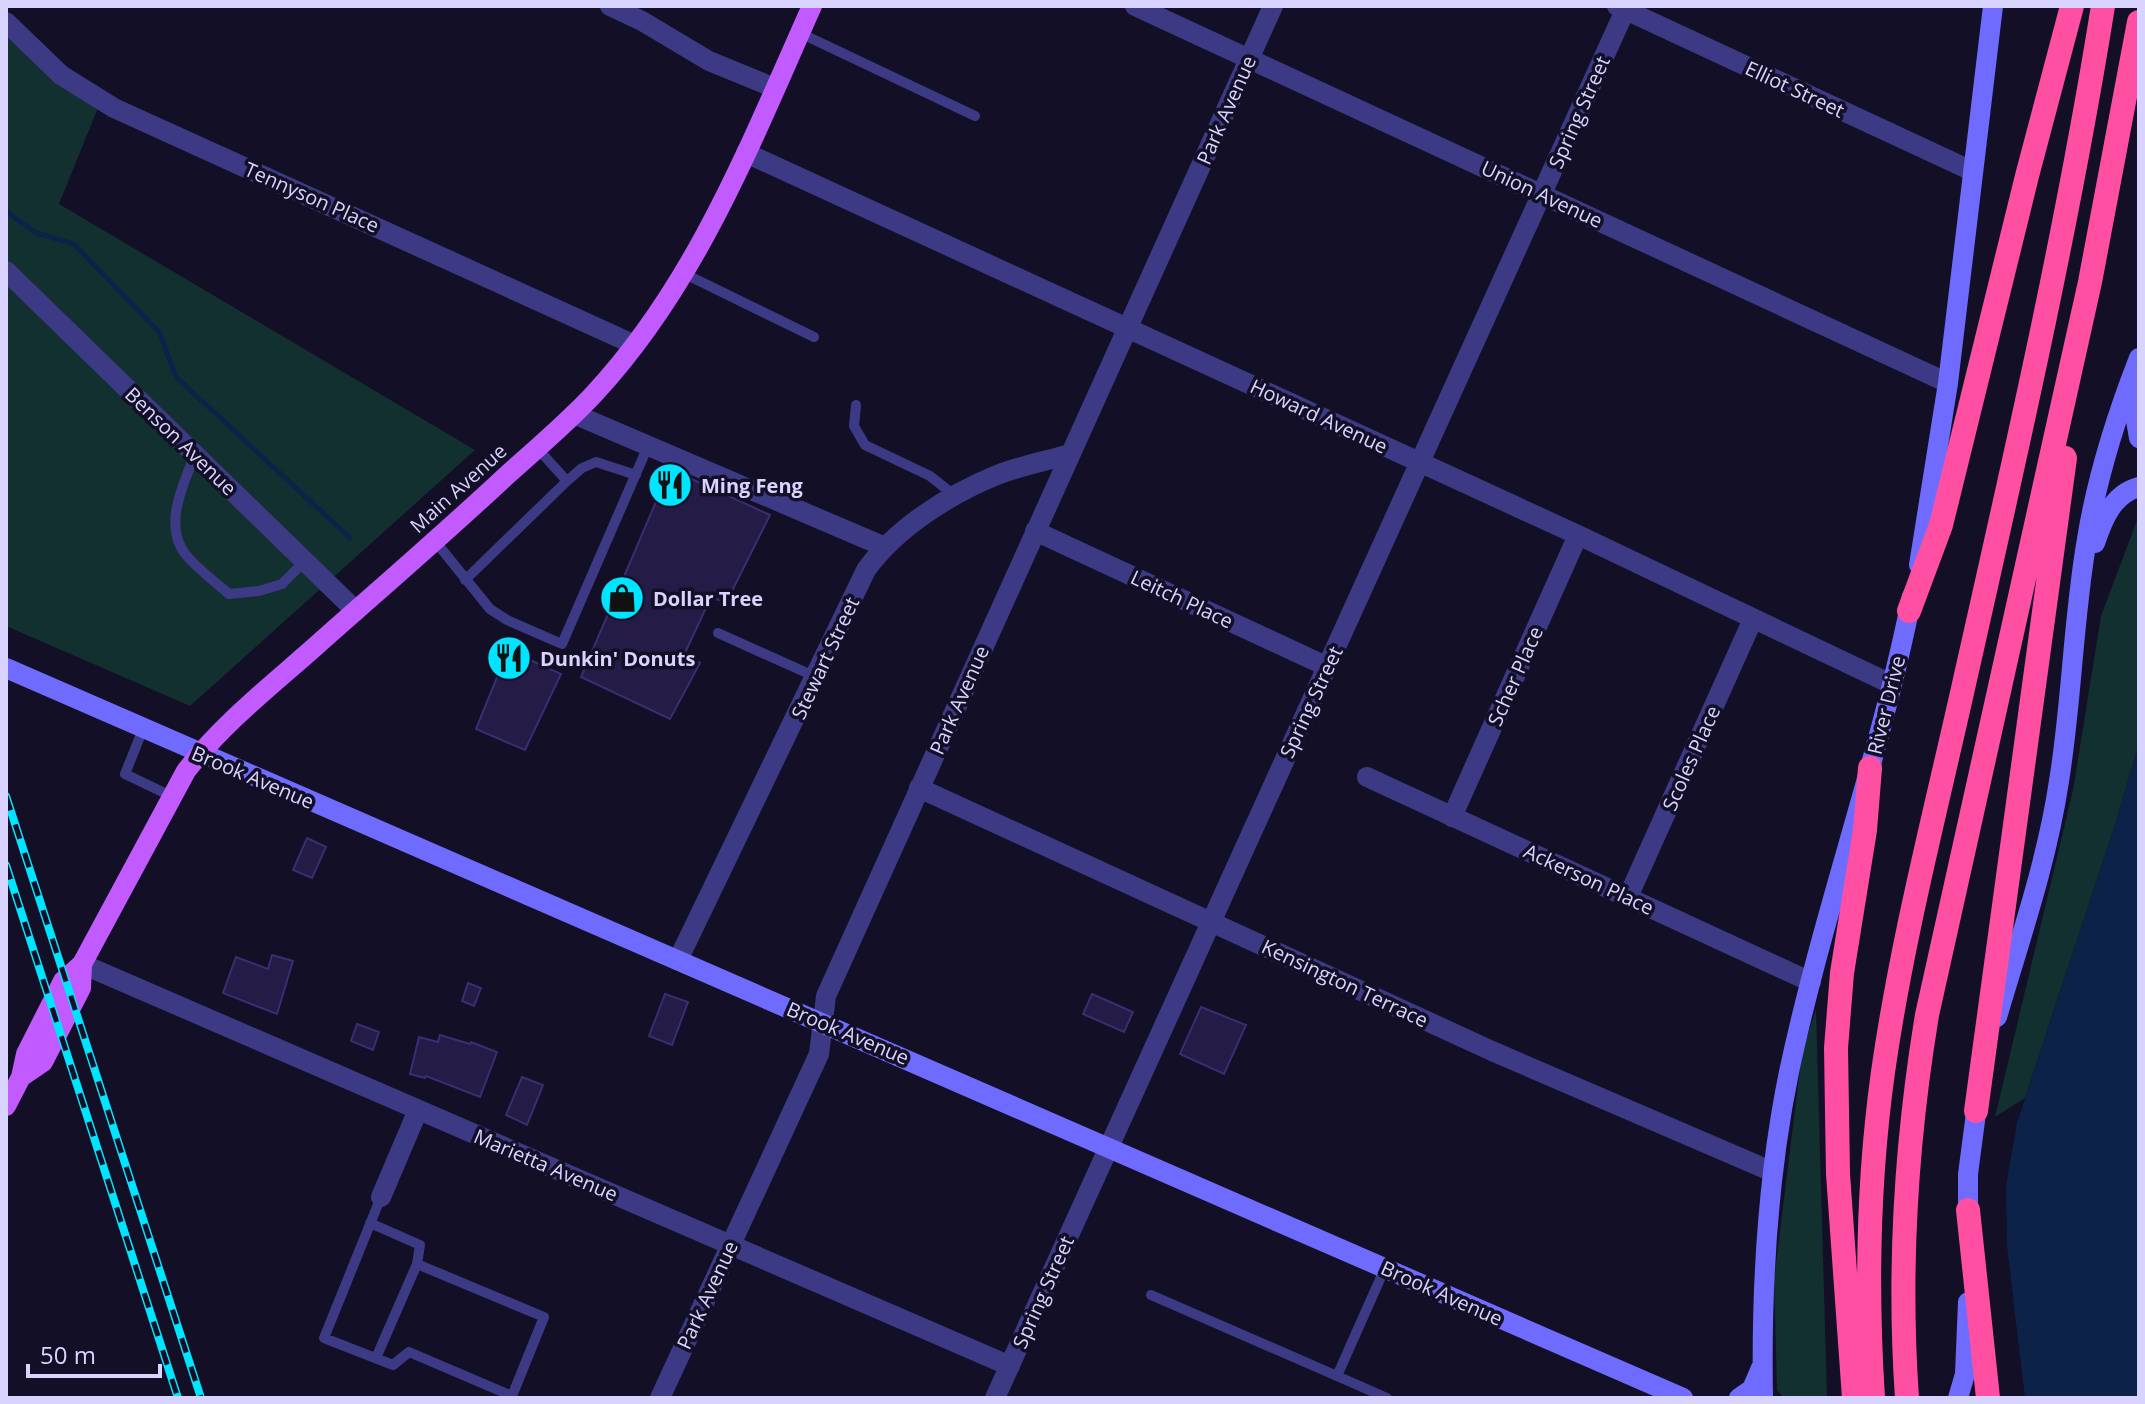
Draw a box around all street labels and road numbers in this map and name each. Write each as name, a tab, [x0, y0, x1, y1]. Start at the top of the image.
street label: Park Avenue	[1190, 51, 1262, 169]
street label: Spring Street	[1542, 51, 1616, 173]
street label: Elliot Street	[1741, 54, 1849, 124]
street label: Union Avenue	[1477, 154, 1607, 234]
street label: Tennyson Place	[240, 155, 384, 239]
street label: Howard Avenue	[1246, 372, 1392, 460]
street label: Benson Avenue	[119, 381, 243, 501]
street label: Main Avenue	[404, 437, 512, 539]
street label: Leitch Place	[1126, 564, 1238, 634]
street label: Stewart Street	[785, 592, 865, 724]
street label: Scher Place	[1481, 622, 1549, 730]
street label: Park Avenue	[923, 641, 995, 759]
street label: Spring Street	[1273, 642, 1349, 762]
street label: River Drive	[1861, 653, 1911, 757]
street label: Scoles Place	[1656, 701, 1726, 815]
street label: Brook Avenue	[188, 739, 318, 815]
street label: Ackerson Place	[1520, 837, 1658, 921]
street label: Kensington Terrace	[1257, 933, 1433, 1033]
street label: Brook Avenue	[783, 995, 913, 1071]
street label: Marietta Avenue	[470, 1123, 622, 1207]
street label: Spring Street	[1006, 1231, 1080, 1353]
street label: Park Avenue	[670, 1236, 744, 1354]
street label: Brook Avenue	[1377, 1254, 1507, 1332]

